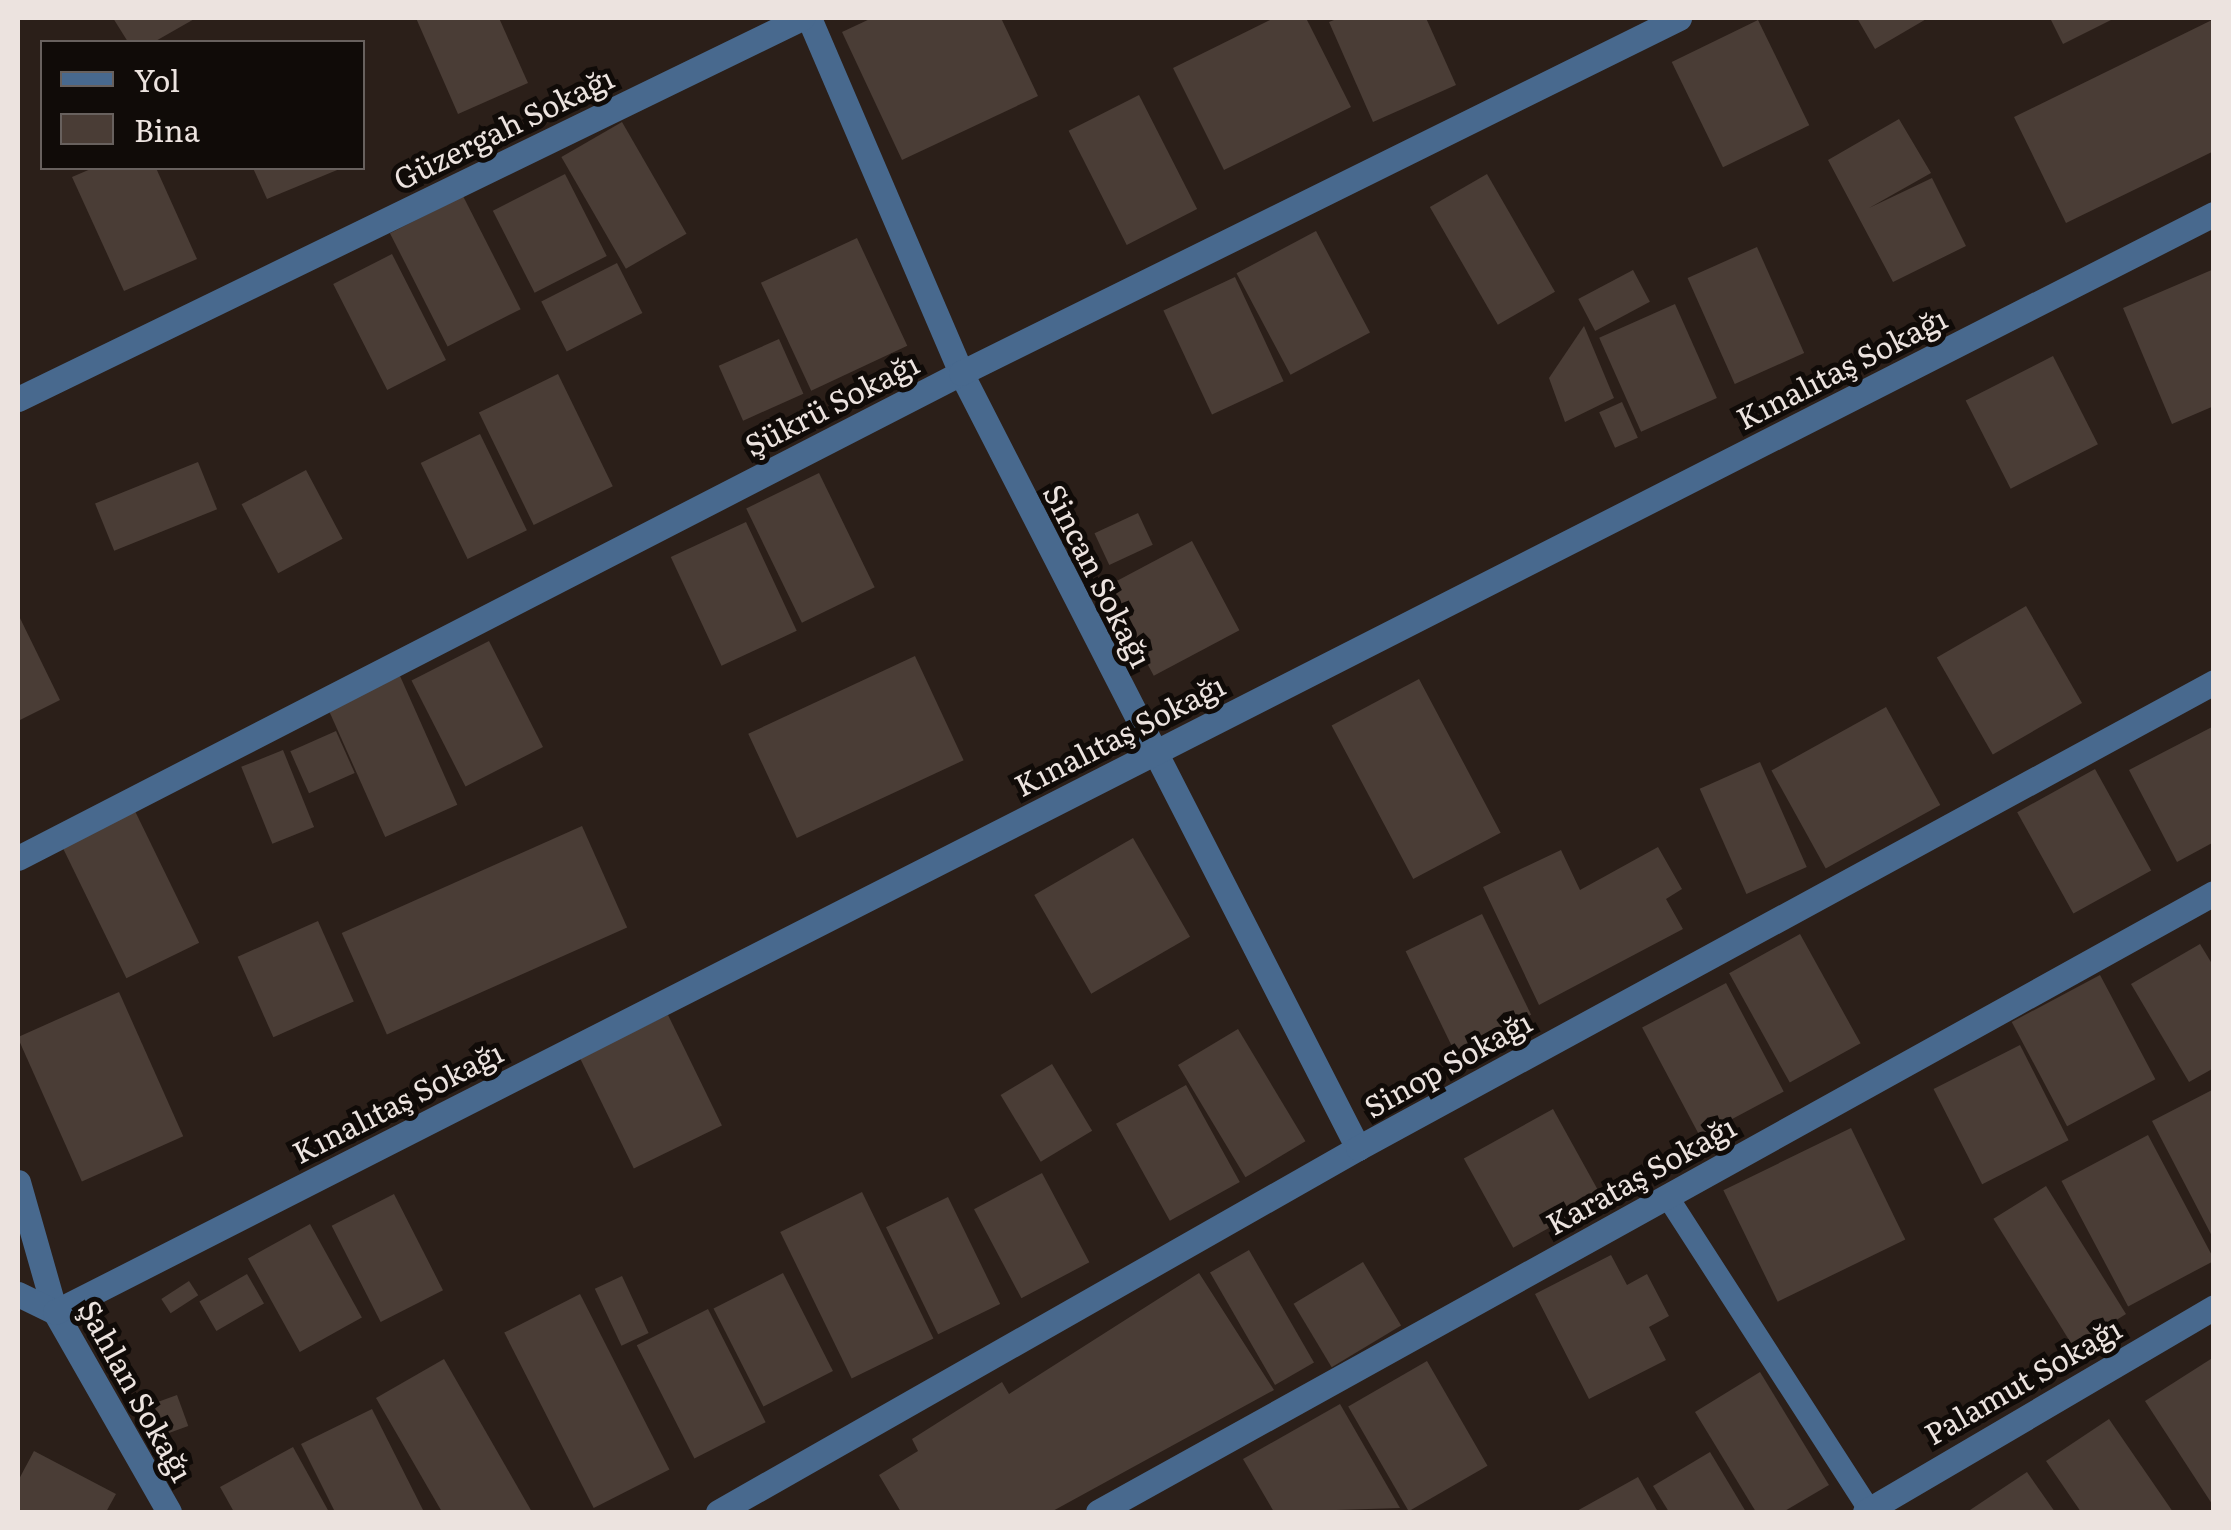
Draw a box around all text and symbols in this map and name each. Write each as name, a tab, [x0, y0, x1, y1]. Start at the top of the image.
legend	[40, 40, 365, 170]
text: Yol	[134, 57, 180, 101]
street label: Güzergah Sokağı	[387, 58, 619, 196]
text: Bina	[134, 107, 200, 151]
street label: Kınalıtaş Sokağı	[1730, 298, 1952, 436]
street label: Şükrü Sokağı	[738, 344, 924, 462]
street label: Sincan Sokağı	[1037, 477, 1161, 673]
street label: Kınalıtaş Sokağı	[1008, 665, 1230, 803]
street label: Sinop Sokağı	[1357, 1002, 1537, 1124]
street label: Kınalıtaş Sokağı	[286, 1032, 508, 1170]
street label: Karataş Sokağı	[1539, 1107, 1741, 1241]
street label: Şahlan Sokağı	[72, 1293, 202, 1487]
street label: Palamut Sokağı	[1917, 1309, 2127, 1451]

